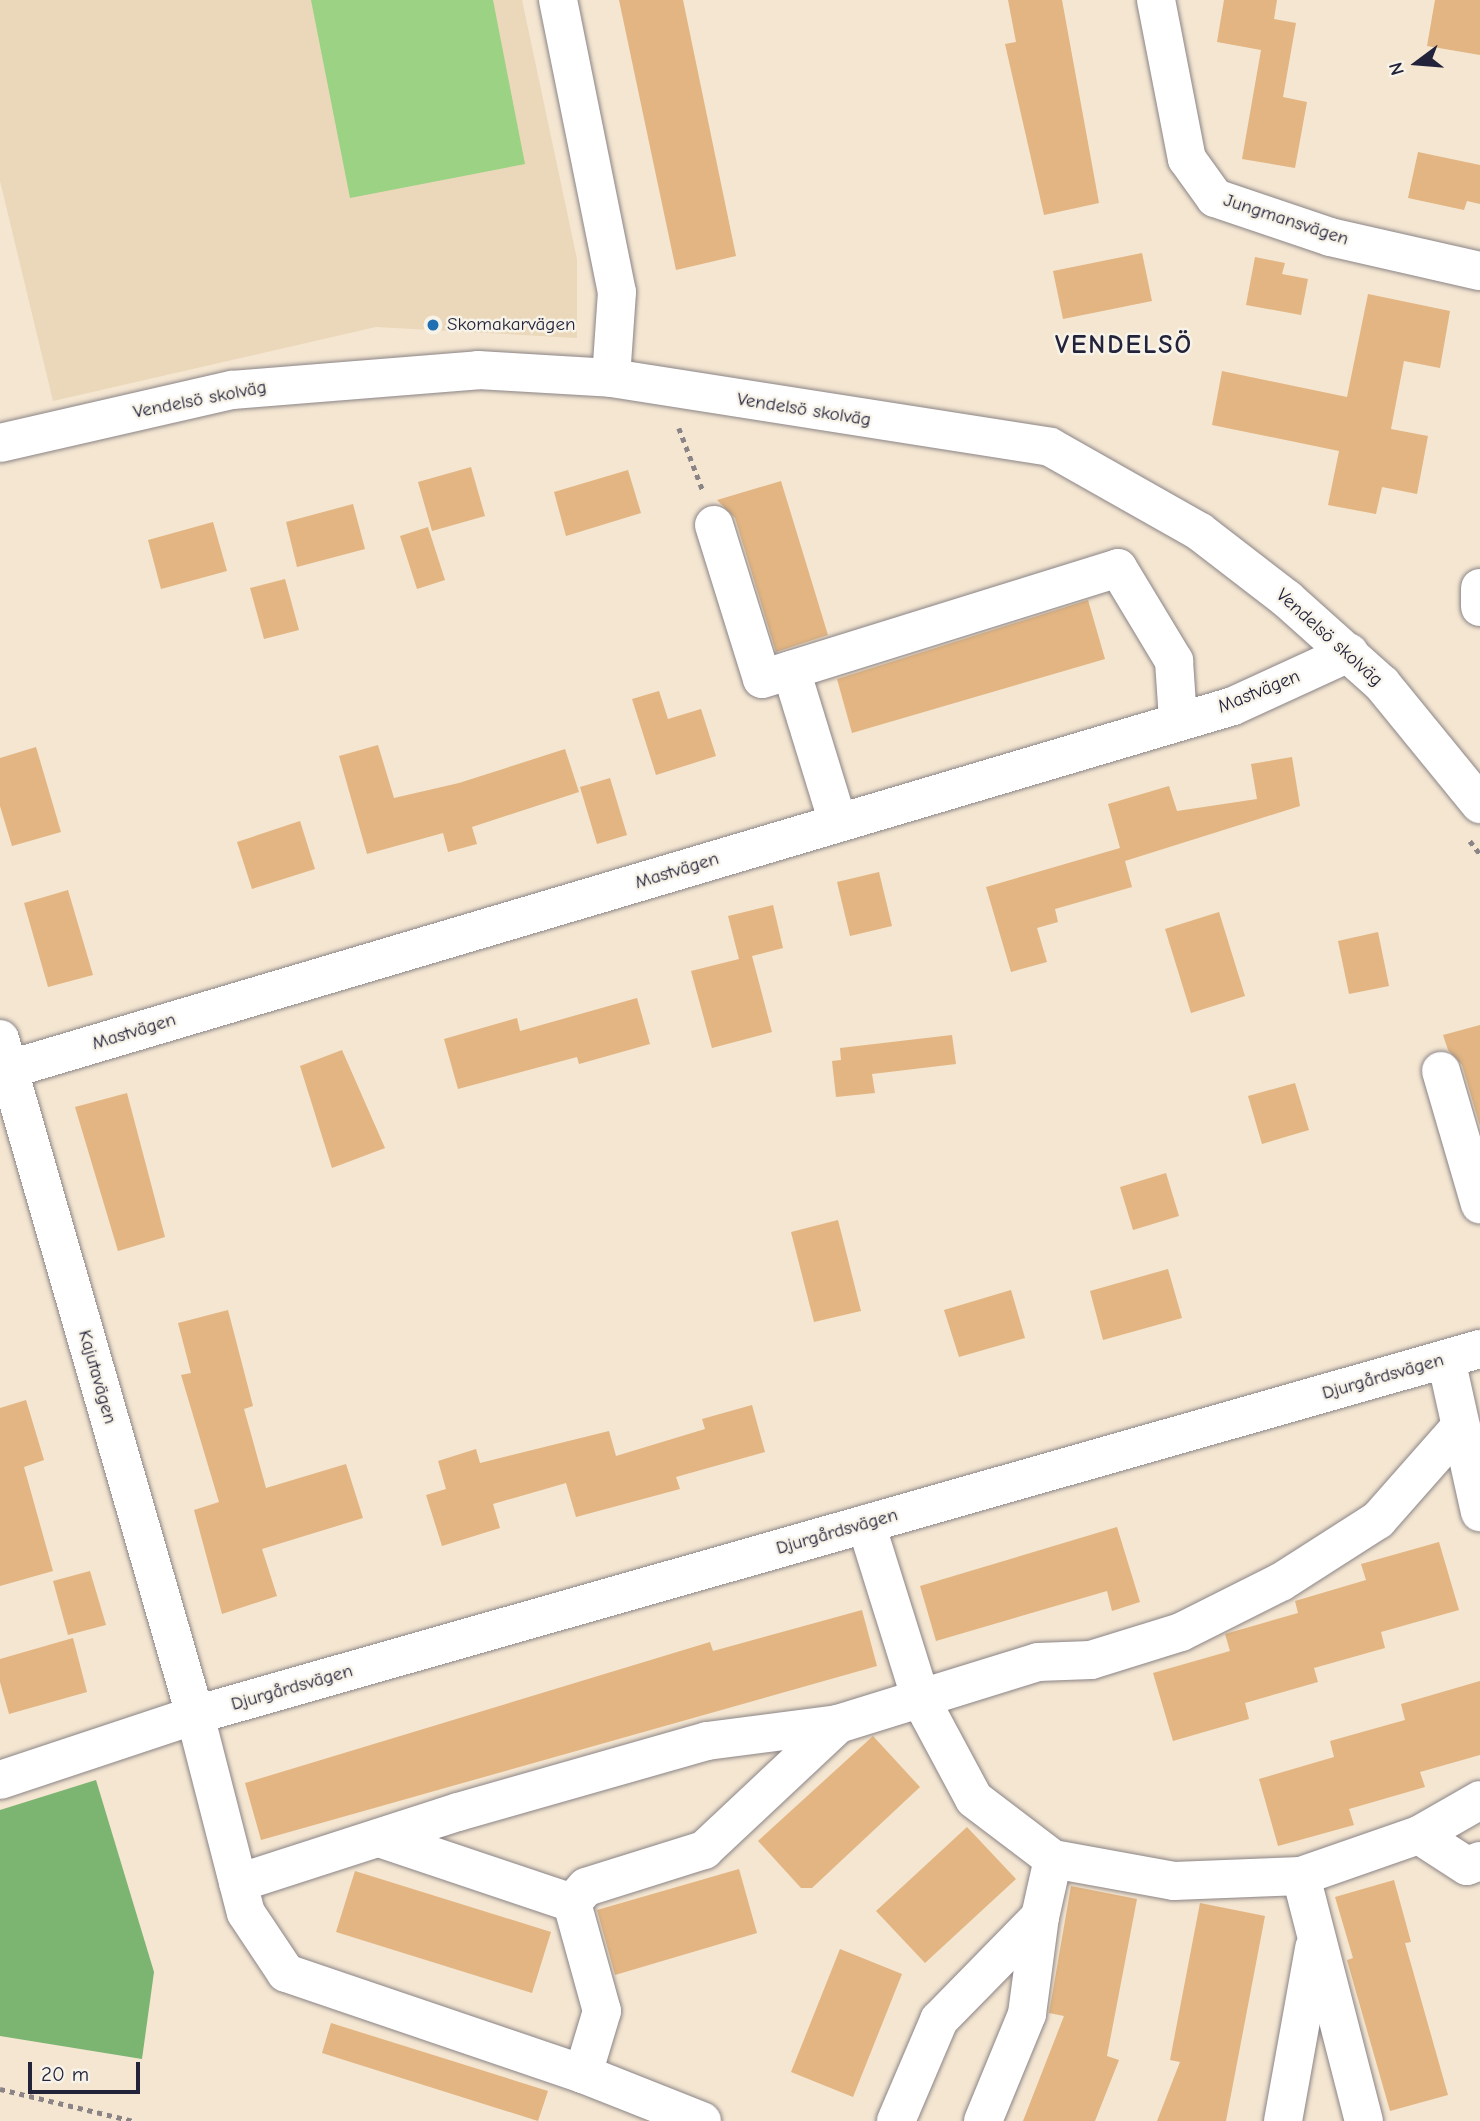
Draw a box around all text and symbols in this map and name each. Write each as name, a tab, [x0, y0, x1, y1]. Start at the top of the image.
north arrow	[1382, 28, 1452, 98]
text: N	[1385, 60, 1409, 78]
street label: Jungmansvägen	[1220, 189, 1352, 251]
place label: Skomakarvägen	[447, 314, 575, 336]
marker: Skomakarvägen	[425, 317, 441, 333]
district label: VENDELSÖ	[1056, 330, 1192, 362]
street label: Vendelsö skolväg	[131, 376, 269, 424]
street label: Vendelsö skolväg	[735, 388, 873, 432]
street label: Vendelsö skolväg	[1271, 584, 1387, 692]
street label: Mastvägen	[1215, 665, 1303, 719]
street label: Mastvägen	[632, 847, 722, 895]
street label: Mastvägen	[89, 1008, 179, 1056]
street label: Kajutavägen	[73, 1327, 121, 1427]
street label: Djurgårdsvägen	[1320, 1349, 1446, 1405]
street label: Djurgårdsvägen	[774, 1504, 900, 1560]
street label: Djurgårdsvägen	[229, 1660, 355, 1716]
scale bar	[32, 2048, 144, 2092]
text: 20 m	[41, 2062, 89, 2086]

